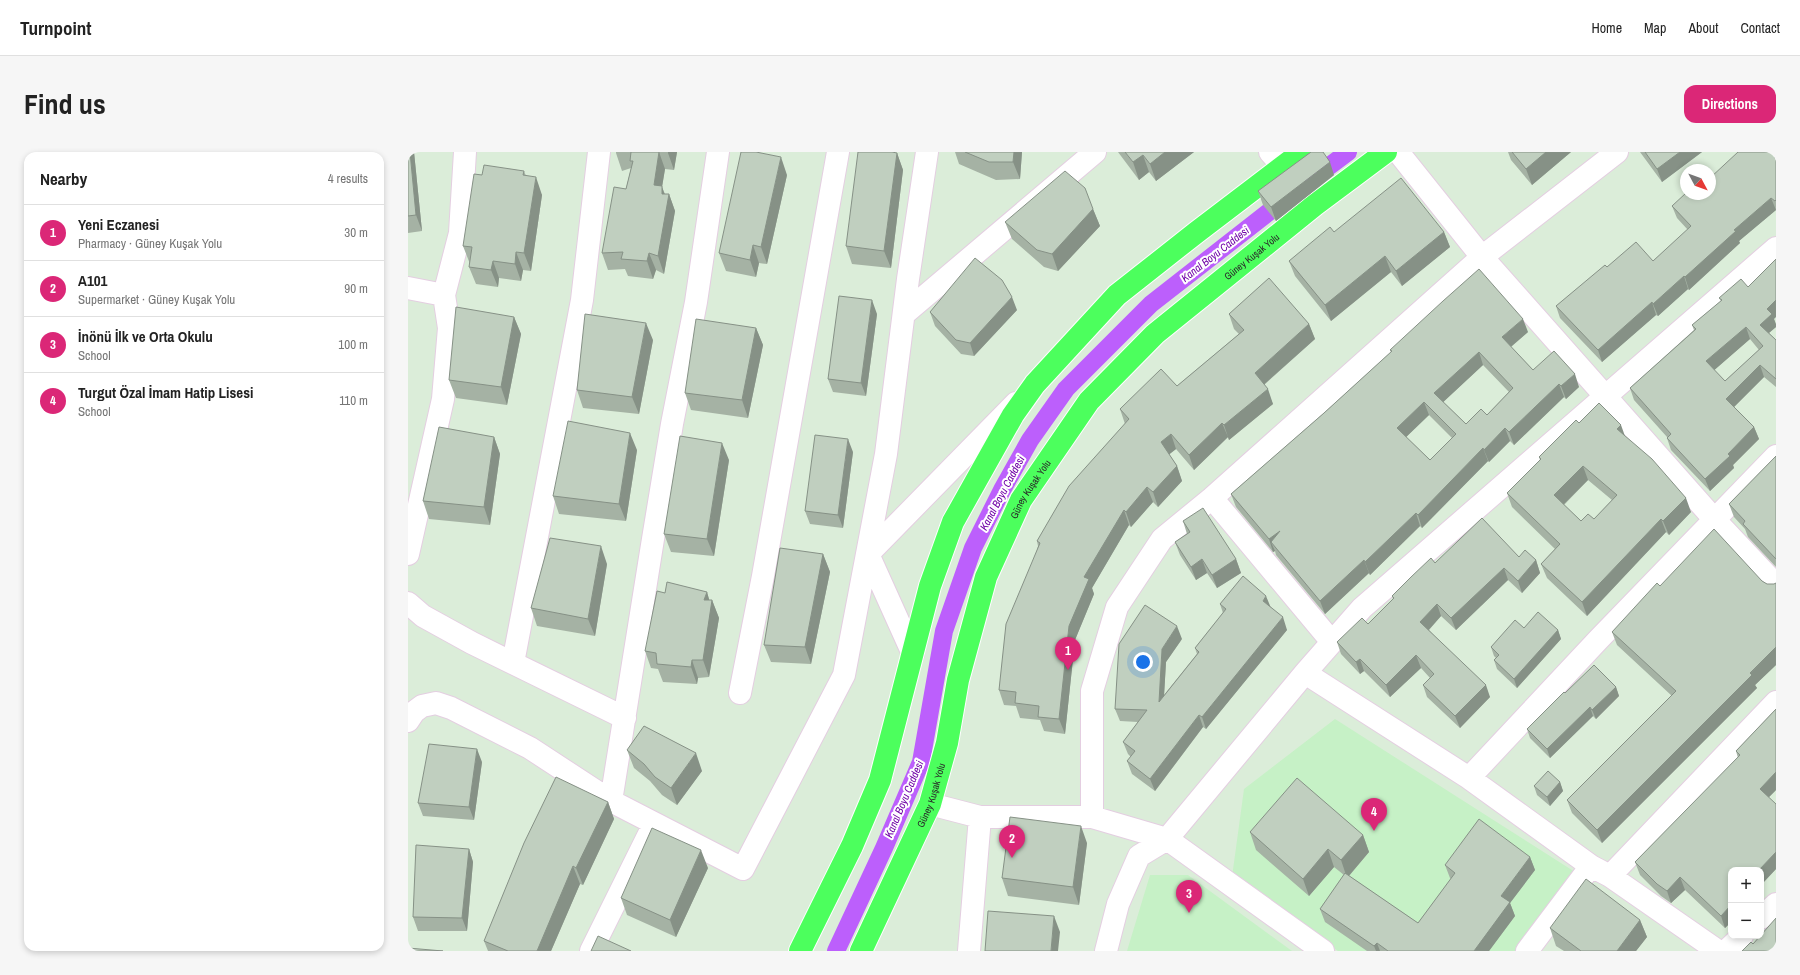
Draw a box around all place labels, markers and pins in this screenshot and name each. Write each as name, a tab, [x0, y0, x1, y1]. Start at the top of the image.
pin: 1	[1055, 637, 1081, 670]
pin: 4	[1361, 798, 1387, 831]
pin: 2	[999, 825, 1025, 858]
pin: 3	[1176, 880, 1202, 913]

